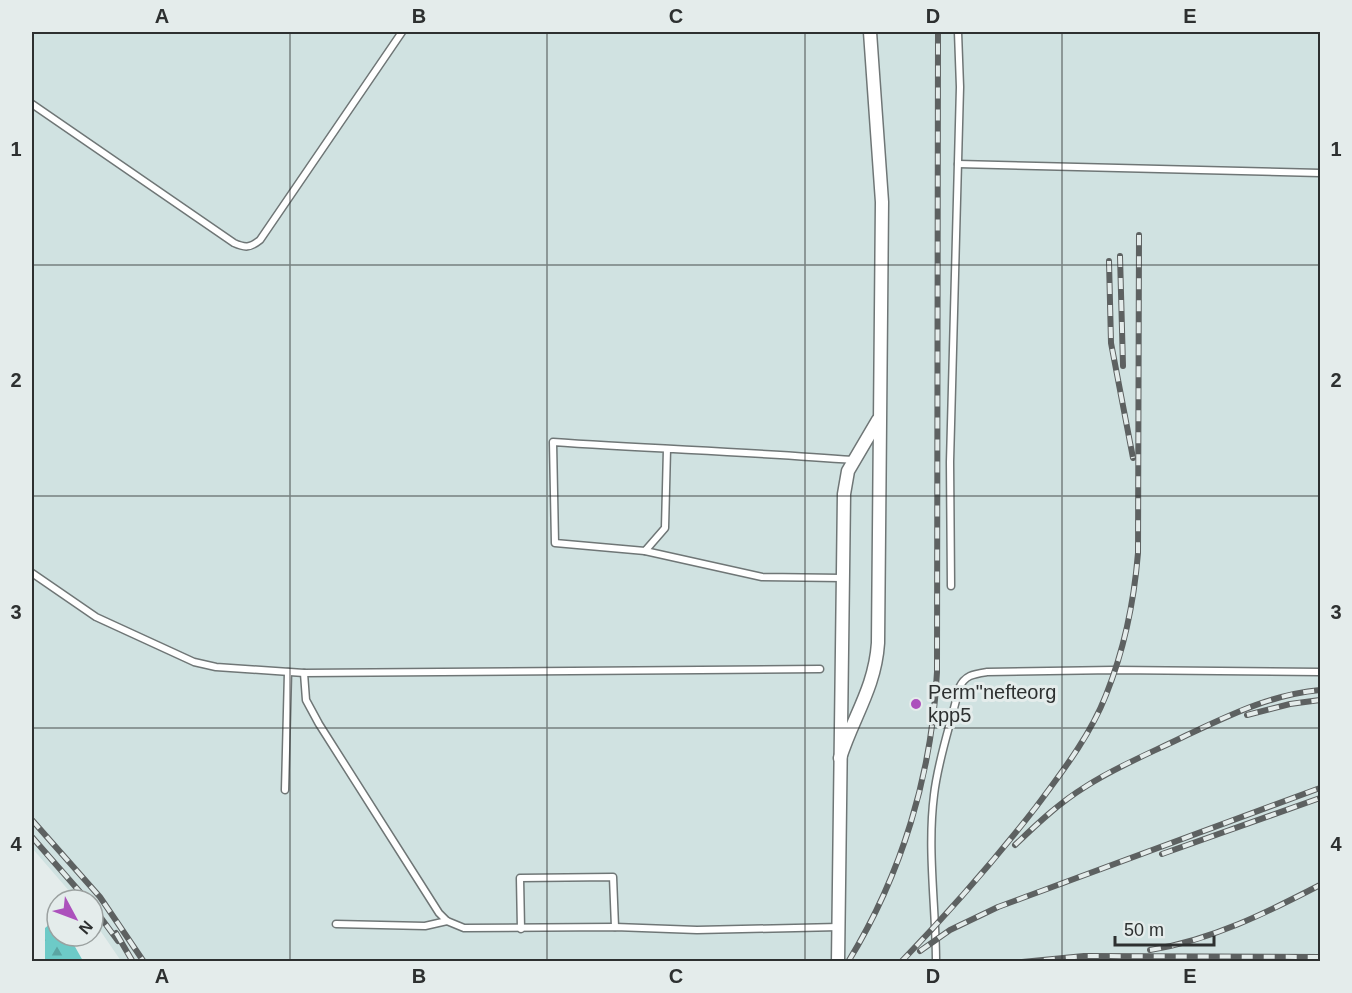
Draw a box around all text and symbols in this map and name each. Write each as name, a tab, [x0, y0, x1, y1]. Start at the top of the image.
text: A	[155, 5, 169, 27]
text: B	[412, 5, 426, 27]
text: C	[669, 5, 683, 27]
text: D	[926, 5, 940, 27]
text: E	[1183, 5, 1197, 27]
text: 1	[10, 138, 22, 160]
text: 1	[1330, 138, 1342, 160]
text: 2	[10, 369, 22, 391]
text: 2	[1330, 369, 1342, 391]
text: 3	[10, 601, 22, 623]
text: 3	[1330, 601, 1342, 623]
place label: Perm"nefteorg kpp5	[928, 681, 1056, 726]
marker: Perm"nefteorg kpp5	[909, 697, 923, 711]
text: 4	[10, 833, 22, 855]
text: 4	[1330, 833, 1342, 855]
north arrow	[45, 888, 105, 948]
scale bar	[1115, 909, 1214, 947]
text: N	[76, 918, 96, 937]
text: 50 m	[1124, 920, 1164, 940]
text: A	[155, 965, 169, 987]
text: B	[412, 965, 426, 987]
text: C	[669, 965, 683, 987]
text: D	[926, 965, 940, 987]
text: E	[1183, 965, 1197, 987]

